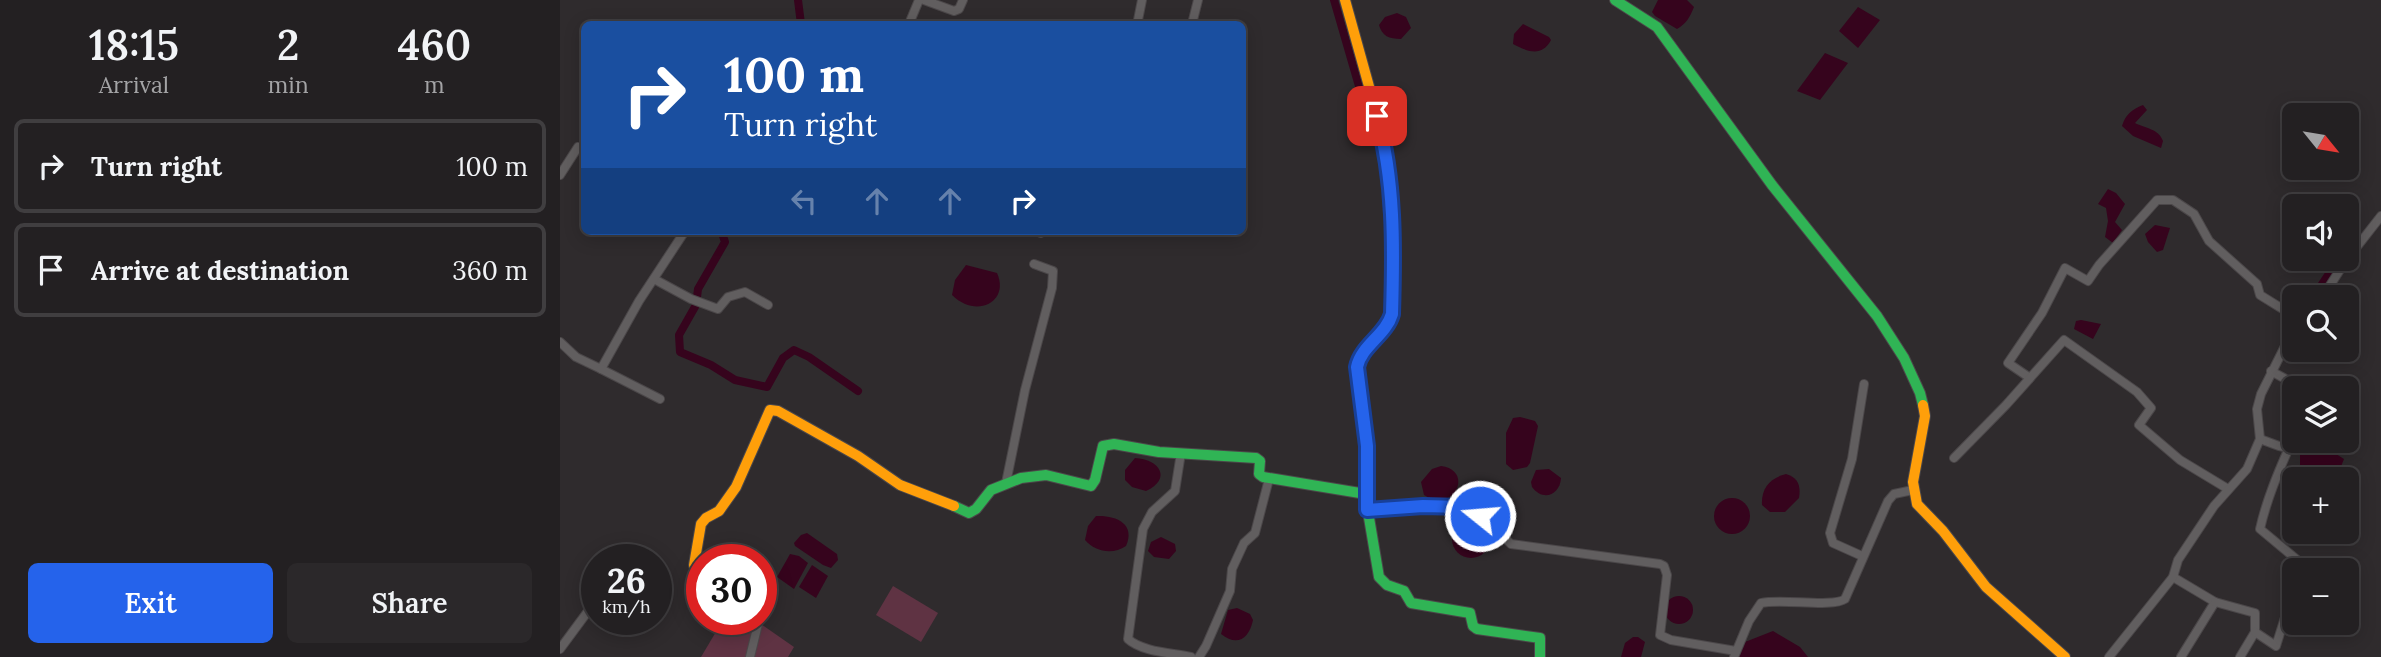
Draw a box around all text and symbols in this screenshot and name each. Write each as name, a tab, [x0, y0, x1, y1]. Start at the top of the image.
text: 18:15	[89, 18, 179, 72]
text: 2	[277, 18, 299, 72]
text: 460	[398, 18, 471, 72]
text: 100 m	[724, 43, 864, 105]
icon: right	[609, 49, 700, 140]
text: Arrival	[99, 70, 169, 99]
text: min	[268, 70, 309, 99]
text: m	[424, 70, 445, 99]
pin	[1347, 86, 1407, 146]
icon: arrive	[1358, 97, 1396, 135]
north arrow	[2282, 103, 2359, 180]
map controls	[2282, 103, 2359, 635]
text: Turn right	[724, 104, 877, 145]
icon: right	[32, 147, 70, 185]
text: Turn right	[91, 150, 222, 183]
text: 100 m	[456, 150, 528, 183]
icon: left	[785, 182, 823, 220]
icon: ahead	[858, 182, 896, 220]
icon: ahead	[931, 182, 969, 220]
icon: right	[1004, 182, 1042, 220]
button: sound	[2282, 194, 2359, 271]
icon: arrive	[32, 251, 70, 289]
text: Arrive at destination	[91, 254, 349, 287]
text: 360 m	[452, 254, 528, 287]
button: search	[2282, 285, 2359, 362]
button: layers	[2282, 376, 2359, 453]
button: +	[2282, 467, 2359, 544]
position arrow	[1443, 479, 1517, 553]
speed limit sign: 30	[686, 544, 777, 635]
text: 26	[607, 558, 646, 603]
button: −	[2282, 558, 2359, 635]
button: Exit	[28, 563, 273, 643]
button: Share	[287, 563, 532, 643]
text: km/h	[602, 595, 651, 618]

